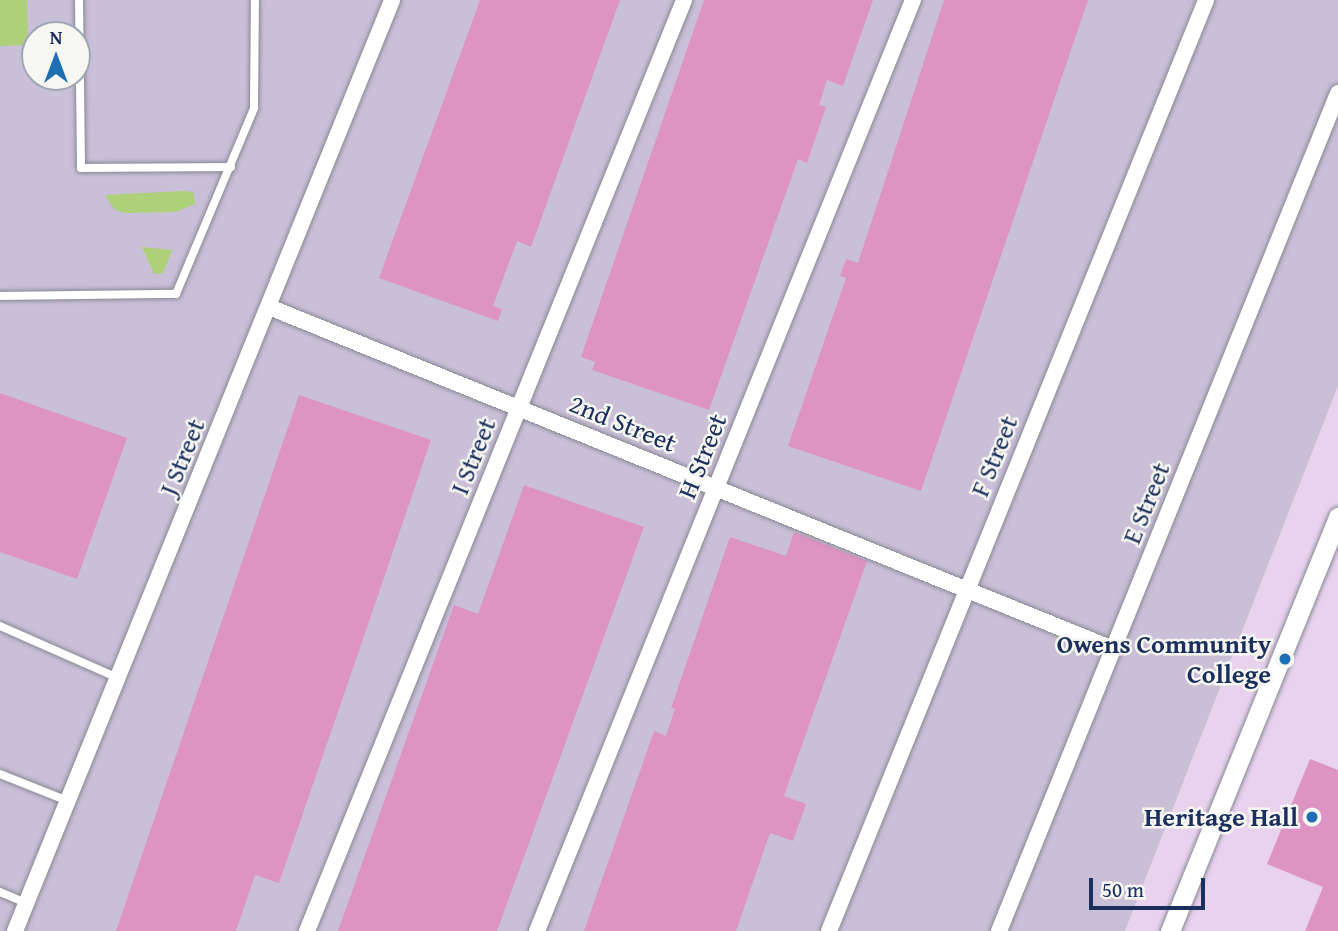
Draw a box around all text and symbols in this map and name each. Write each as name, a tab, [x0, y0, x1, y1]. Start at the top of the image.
north arrow	[21, 21, 91, 91]
text: N	[50, 23, 62, 51]
street label: 2nd Street	[565, 387, 681, 459]
street label: H Street	[671, 409, 733, 503]
street label: F Street	[964, 411, 1024, 501]
street label: I Street	[444, 413, 502, 499]
street label: J Street	[153, 414, 211, 500]
street label: E Street	[1116, 458, 1176, 548]
place label: Owens Community College	[1057, 628, 1271, 690]
marker: Owens Community College	[1277, 651, 1293, 667]
place label: Heritage Hall	[1144, 801, 1298, 833]
marker: Heritage Hall	[1304, 809, 1320, 825]
scale bar	[1093, 864, 1208, 908]
text: 50 m	[1102, 874, 1144, 905]

